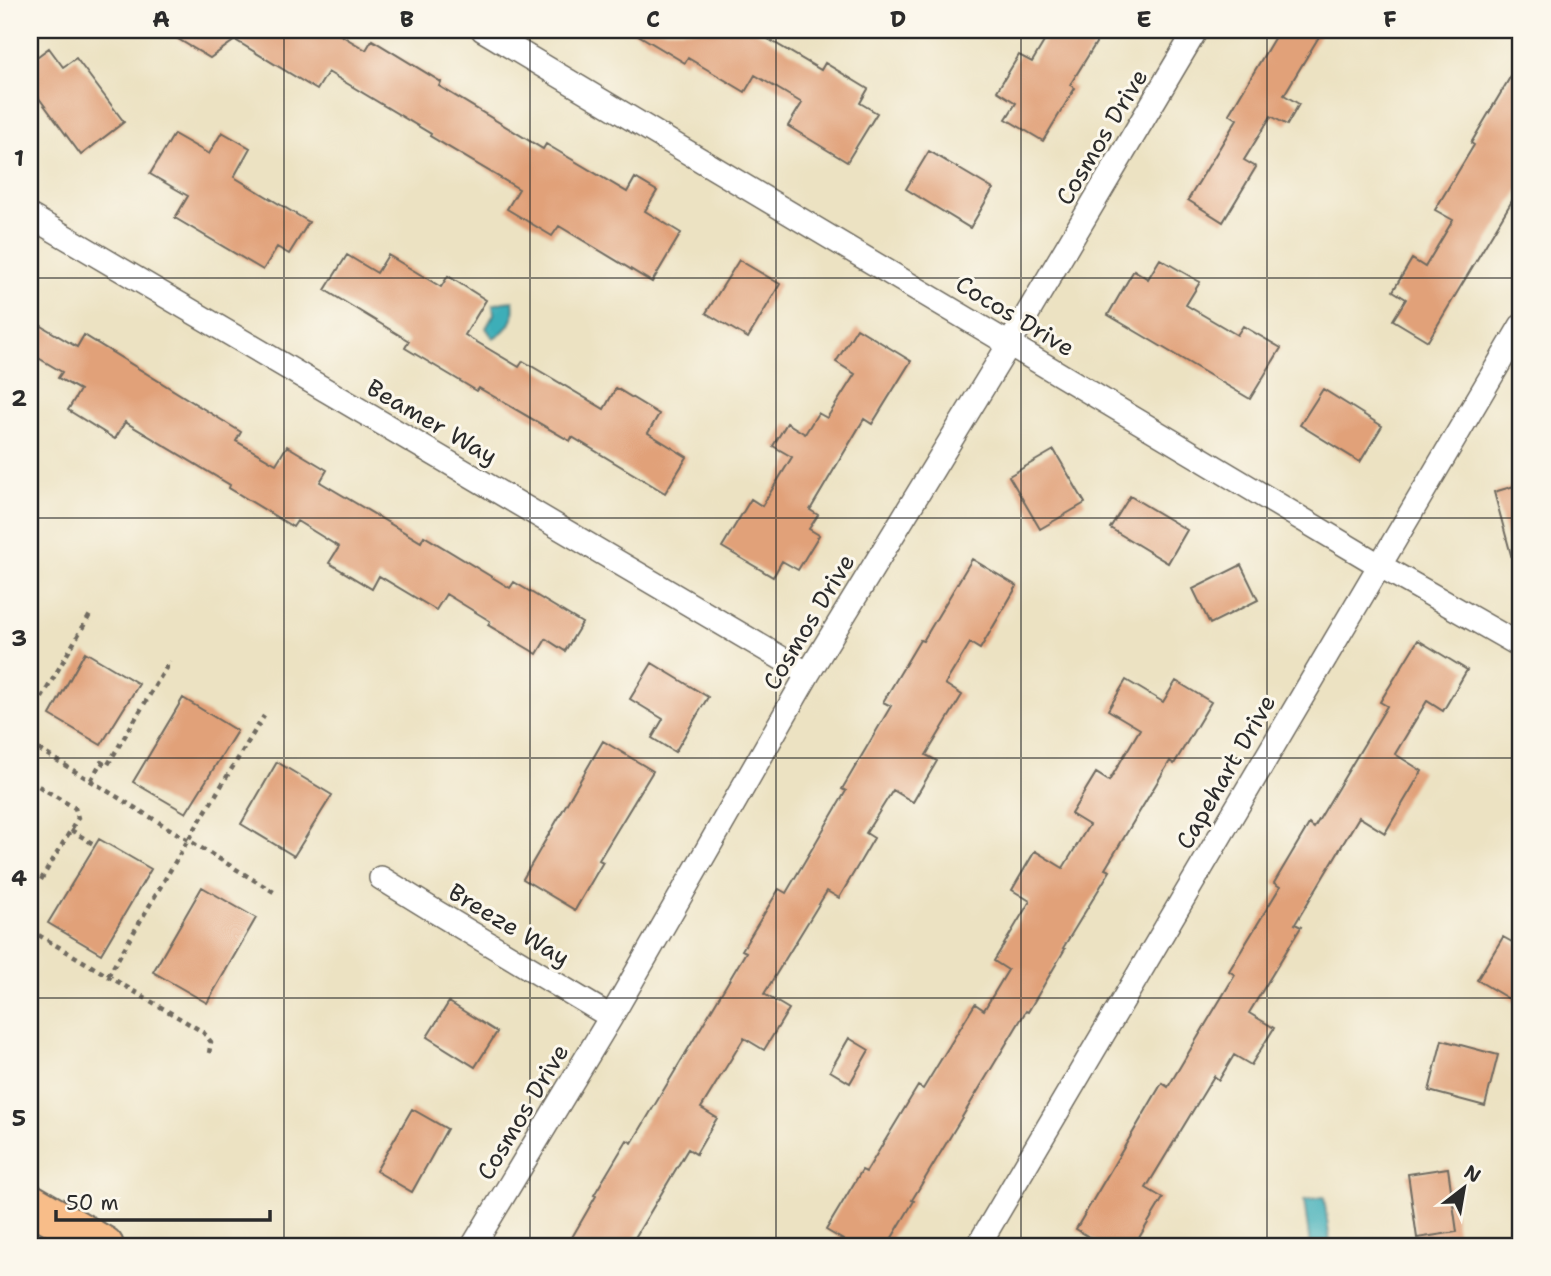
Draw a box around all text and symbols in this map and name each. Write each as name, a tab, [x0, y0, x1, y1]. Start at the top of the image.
text: A	[152, 4, 170, 34]
text: B	[400, 4, 414, 34]
text: C	[646, 4, 660, 34]
text: D	[890, 4, 906, 34]
text: E	[1136, 4, 1152, 34]
text: F	[1383, 4, 1397, 34]
street label: Cosmos Drive	[1049, 63, 1155, 211]
text: 1	[14, 143, 24, 173]
street label: Cocos Drive	[950, 268, 1080, 364]
street label: Beamer Way	[361, 372, 503, 472]
text: 2	[11, 383, 27, 413]
street label: Cosmos Drive	[756, 548, 862, 696]
text: 3	[11, 623, 27, 653]
street label: Capehart Drive	[1169, 689, 1283, 855]
text: 4	[11, 863, 27, 893]
street label: Breeze Way	[442, 876, 576, 974]
street label: Cosmos Drive	[470, 1038, 576, 1186]
text: 5	[12, 1103, 26, 1133]
north arrow	[1428, 1154, 1498, 1224]
text: N	[1460, 1159, 1485, 1188]
scale bar	[56, 1178, 270, 1222]
text: 50 m	[66, 1189, 119, 1217]

